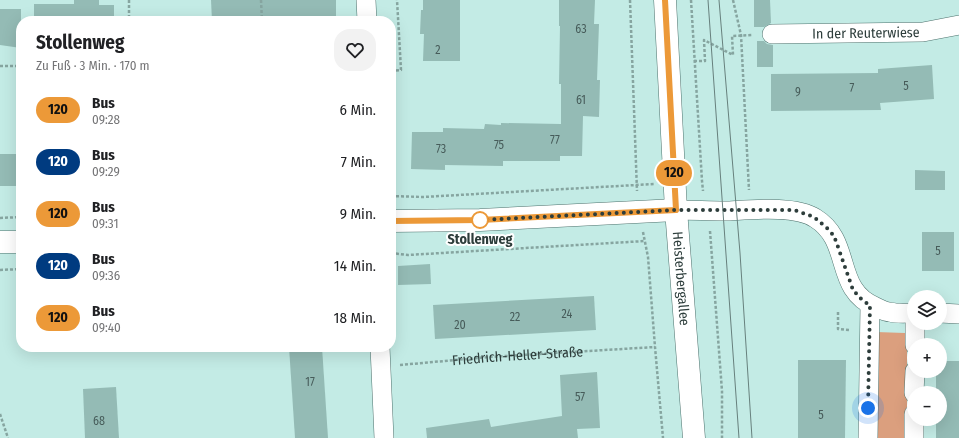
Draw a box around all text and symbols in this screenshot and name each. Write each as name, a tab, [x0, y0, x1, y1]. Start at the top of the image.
house number: 63	[575, 22, 587, 36]
street label: In der Reuterwiese	[812, 24, 920, 42]
button: heart	[334, 29, 376, 71]
text: Stollenweg	[36, 31, 124, 54]
house number: 2	[435, 43, 441, 57]
text: Zu Fuß · 3 Min. · 170 m	[36, 58, 150, 73]
house number: 5	[903, 79, 909, 93]
house number: 7	[850, 81, 855, 95]
house number: 9	[795, 85, 801, 99]
house number: 61	[576, 93, 586, 107]
text: Bus	[92, 94, 115, 112]
text: 120	[48, 101, 68, 118]
text: 6 Min.	[340, 101, 376, 119]
text: 09:28	[92, 112, 120, 127]
house number: 77	[550, 133, 560, 147]
house number: 75	[494, 138, 505, 152]
house number: 73	[436, 142, 446, 156]
text: Bus	[92, 146, 115, 164]
text: 120	[48, 153, 68, 170]
text: 7 Min.	[341, 153, 376, 171]
line badge: 120	[651, 160, 697, 186]
text: 09:29	[92, 164, 120, 179]
text: 120	[664, 164, 684, 181]
text: Bus	[92, 198, 115, 216]
text: 120	[48, 205, 68, 222]
text: 9 Min.	[340, 205, 376, 223]
marker: Stollenweg	[471, 211, 489, 229]
text: 09:31	[92, 216, 118, 231]
place label: Stollenweg	[447, 231, 513, 248]
street label: Heisterbergallee	[669, 231, 694, 326]
house number: 5	[935, 244, 941, 258]
text: Bus	[92, 250, 115, 268]
text: 120	[48, 257, 68, 274]
text: 14 Min.	[334, 257, 376, 275]
text: 09:36	[92, 268, 120, 283]
map controls	[907, 290, 947, 426]
button: layers	[907, 290, 947, 330]
text: Bus	[92, 302, 115, 320]
house number: 24	[562, 307, 573, 321]
text: 120	[48, 309, 68, 326]
text: 18 Min.	[334, 309, 376, 327]
house number: 22	[510, 310, 520, 324]
house number: 20	[454, 318, 466, 332]
text: 09:40	[92, 320, 121, 335]
button: +	[907, 338, 947, 378]
street label: Friedrich-Heller-Straße	[451, 343, 584, 369]
house number: 17	[305, 375, 315, 389]
button: −	[907, 386, 947, 426]
house number: 57	[575, 390, 585, 404]
your location	[858, 398, 878, 418]
house number: 5	[818, 408, 824, 422]
house number: 68	[93, 414, 105, 428]

